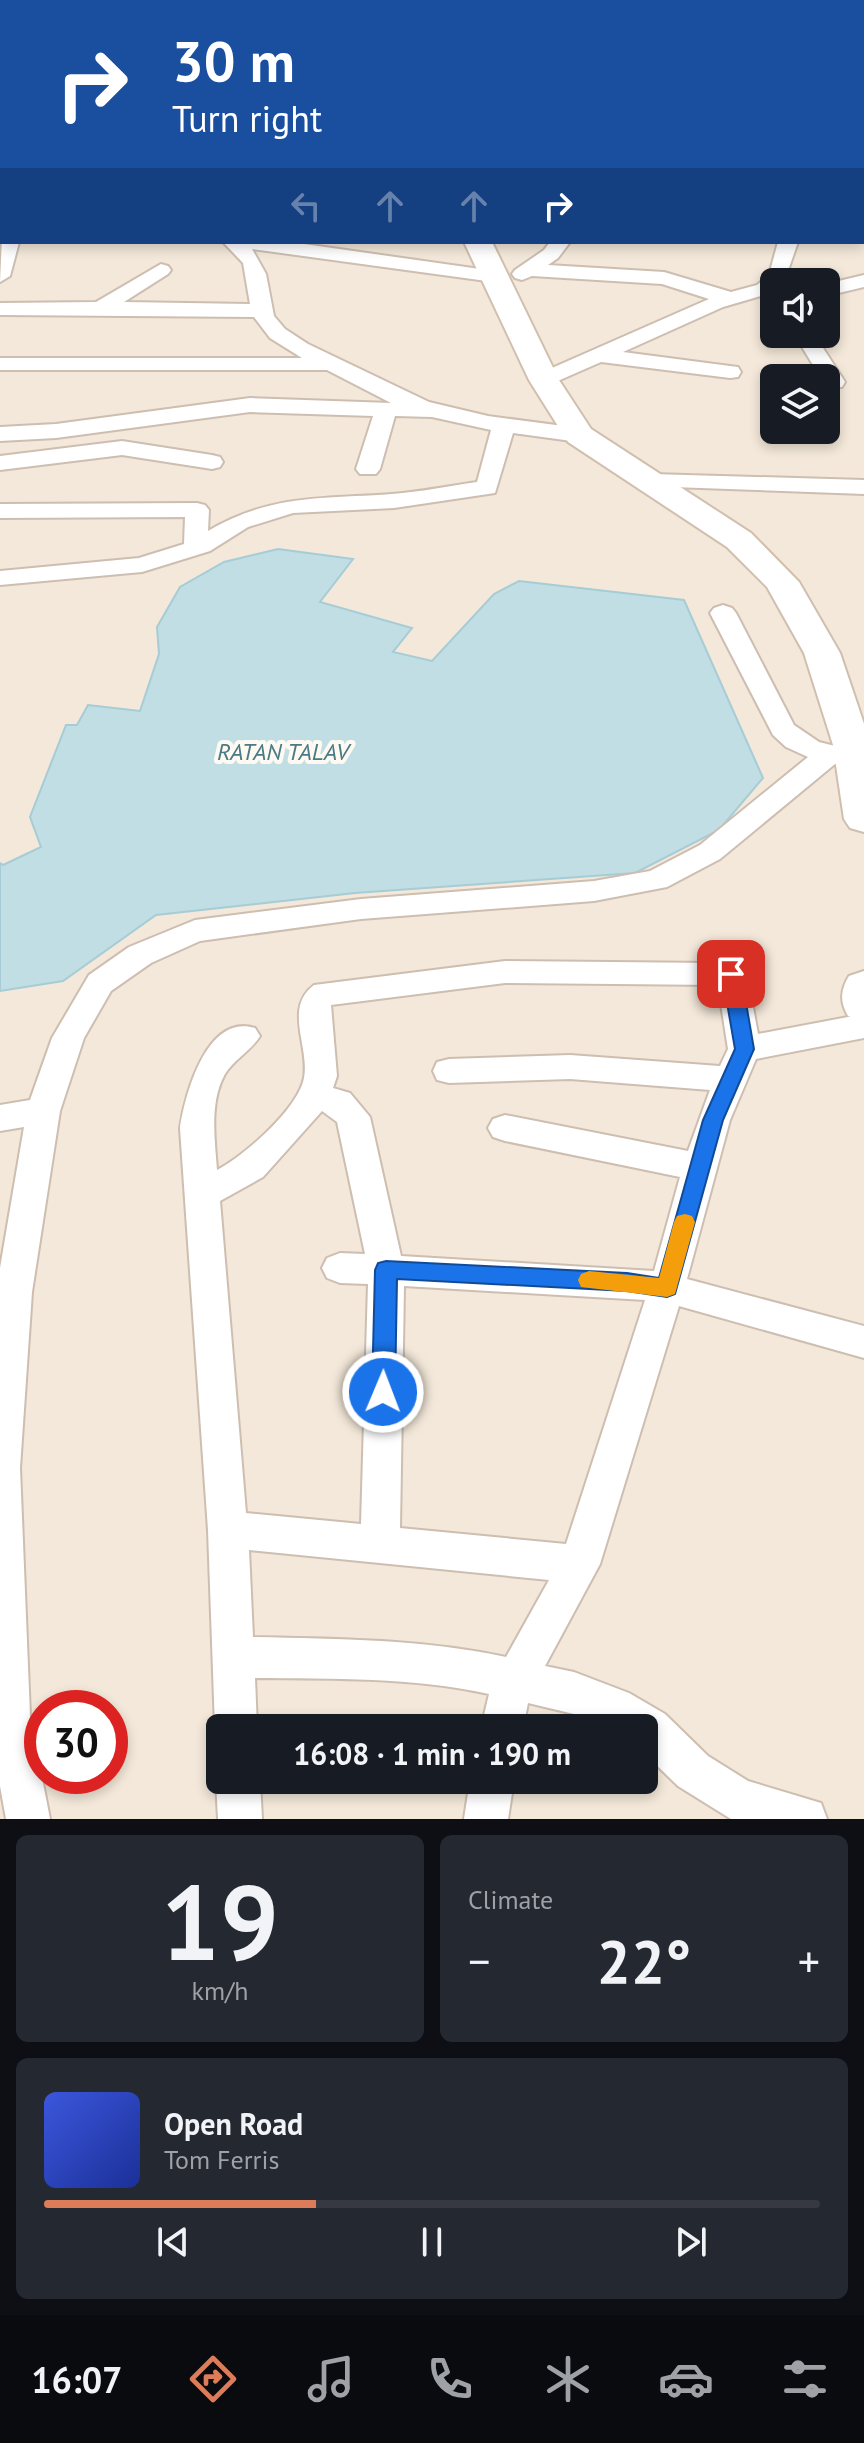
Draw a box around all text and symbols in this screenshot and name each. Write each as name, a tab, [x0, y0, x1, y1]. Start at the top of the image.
text: 30 m	[172, 25, 295, 97]
icon: right	[40, 32, 144, 136]
text: Turn right	[172, 95, 322, 142]
icon: left	[284, 184, 328, 228]
icon: ahead	[368, 184, 412, 228]
icon: ahead	[452, 184, 496, 228]
icon: right	[536, 184, 580, 228]
map controls	[760, 268, 840, 444]
button: sound	[760, 268, 840, 348]
button: layers	[760, 364, 840, 444]
water label: RATAN TALAV	[217, 736, 352, 767]
pin	[697, 940, 765, 1008]
icon: arrive	[709, 952, 753, 996]
position arrow	[341, 1350, 425, 1434]
speed limit sign: 30	[24, 1690, 128, 1794]
text: 16:08 · 1 min · 190 m	[293, 1734, 571, 1773]
text: 19	[161, 1854, 279, 1989]
text: Climate	[468, 1883, 553, 1916]
text: 22°	[597, 1922, 691, 2000]
text: −	[468, 1932, 490, 1989]
text: +	[798, 1932, 820, 1989]
text: km/h	[192, 1974, 249, 2007]
text: Open Road	[164, 2104, 303, 2143]
text: Tom Ferris	[164, 2143, 279, 2176]
icon: previous	[151, 2220, 195, 2264]
icon: pause	[410, 2220, 454, 2264]
icon: next	[669, 2220, 713, 2264]
icon: directions	[185, 2351, 241, 2407]
icon: music	[303, 2351, 359, 2407]
icon: phone	[422, 2351, 478, 2407]
icon: climate	[540, 2351, 596, 2407]
icon: car	[658, 2351, 714, 2407]
icon: filters	[777, 2351, 833, 2407]
text: 16:07	[31, 2356, 123, 2403]

